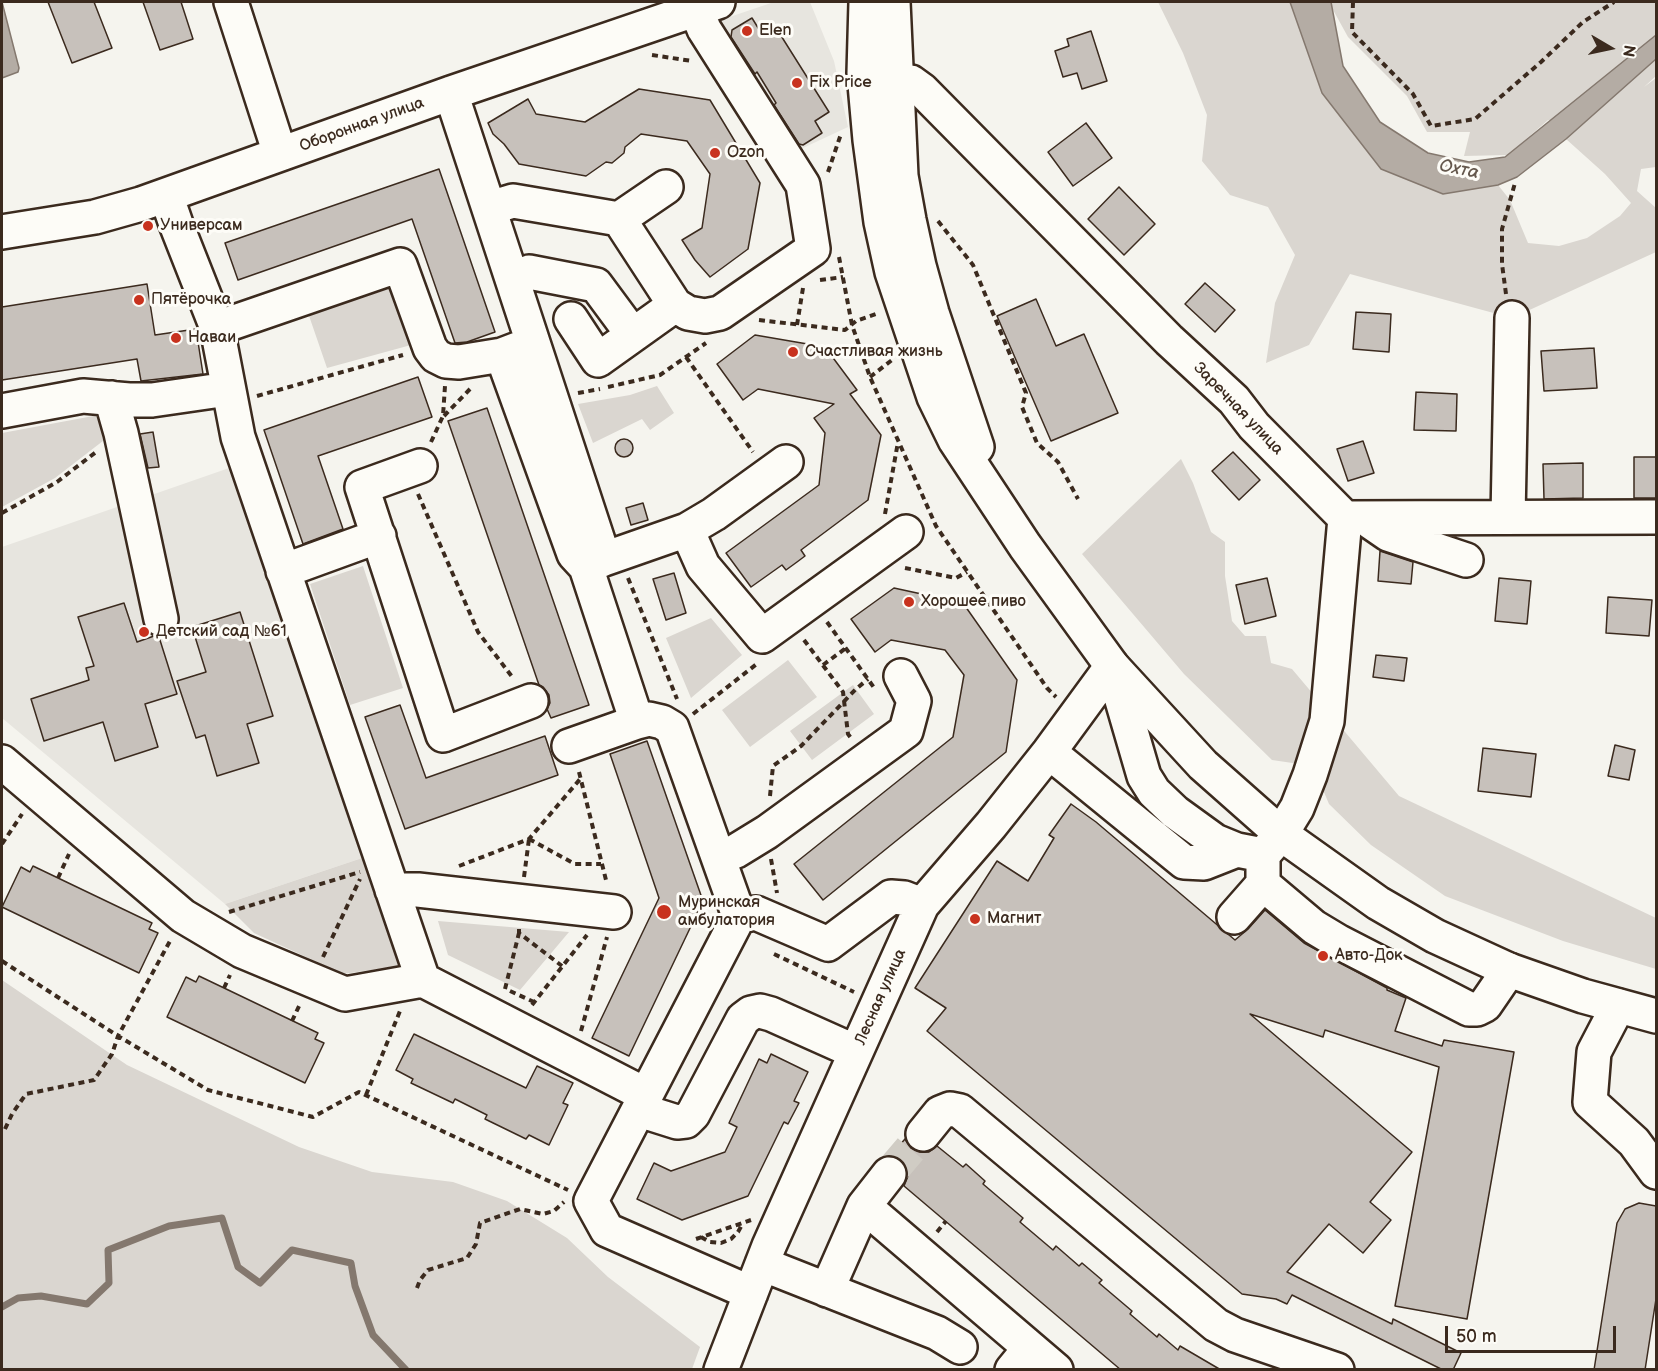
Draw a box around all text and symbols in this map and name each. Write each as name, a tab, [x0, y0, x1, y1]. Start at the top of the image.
north arrow	[1580, 18, 1640, 78]
place label: Elen	[759, 21, 792, 41]
marker: Elen	[740, 24, 754, 38]
text: N	[1618, 43, 1639, 58]
place label: Fix Price	[809, 73, 872, 93]
marker: Fix Price	[790, 76, 804, 90]
street label: Оборонная улица	[297, 94, 427, 156]
place label: Ozon	[727, 143, 765, 163]
marker: Ozon	[708, 146, 722, 160]
water label: Охта	[1437, 156, 1481, 184]
place label: Универсам	[160, 216, 243, 236]
marker: Универсам	[141, 219, 155, 233]
place label: Пятёрочка	[151, 290, 231, 310]
marker: Пятёрочка	[132, 293, 146, 307]
place label: Наваи	[188, 328, 236, 348]
marker: Наваи	[169, 331, 183, 345]
place label: Счастливая жизнь	[805, 342, 943, 362]
marker: Счастливая жизнь	[786, 345, 800, 359]
street label: Заречная улица	[1189, 359, 1287, 459]
place label: Хорошее пиво	[921, 592, 1026, 612]
marker: Хорошее пиво	[902, 595, 916, 609]
place label: Детский сад №61	[156, 622, 287, 642]
marker: Детский сад №61	[137, 625, 151, 639]
place label: Муринская амбулатория	[678, 893, 775, 931]
marker: Муринская амбулатория	[655, 903, 673, 921]
place label: Магнит	[987, 909, 1042, 929]
marker: Магнит	[968, 912, 982, 926]
street label: Лесная улица	[851, 946, 911, 1048]
place label: Авто-Док	[1335, 946, 1403, 966]
marker: Авто-Док	[1316, 949, 1330, 963]
scale bar	[1448, 1314, 1619, 1352]
text: 50 m	[1456, 1326, 1497, 1347]

